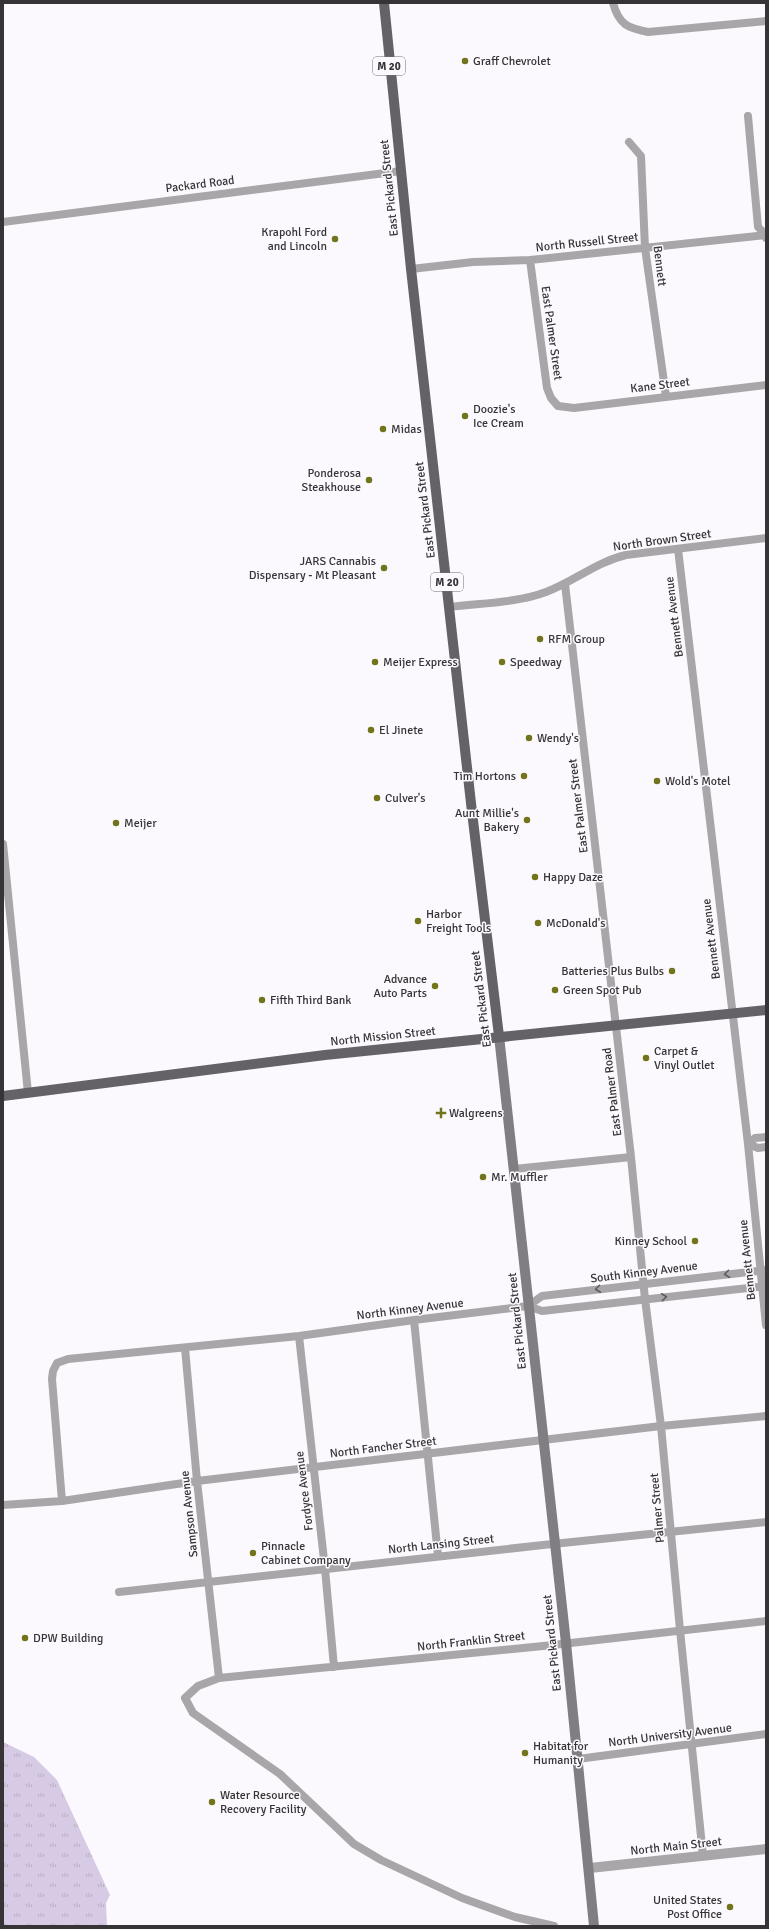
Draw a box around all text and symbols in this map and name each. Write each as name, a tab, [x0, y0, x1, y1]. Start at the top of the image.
place label: Graff Chevrolet	[473, 54, 551, 69]
marker: Graff Chevrolet	[460, 56, 470, 66]
road number: M 20	[373, 57, 405, 75]
street label: East Pickard Street	[377, 139, 402, 237]
street label: Packard Road	[165, 173, 235, 196]
place label: Krapohl Ford and Lincoln	[261, 225, 327, 254]
street label: North Russell Street	[535, 230, 639, 255]
marker: Krapohl Ford and Lincoln	[330, 234, 340, 244]
street label: Bennett	[650, 245, 669, 287]
street label: East Palmer Street	[537, 285, 566, 381]
street label: Kane Street	[630, 374, 691, 397]
place label: Doozie's Ice Cream	[473, 402, 524, 431]
marker: Doozie's Ice Cream	[460, 411, 470, 421]
place label: Midas	[391, 422, 422, 437]
marker: Midas	[378, 424, 388, 434]
street label: East Pickard Street	[412, 461, 439, 559]
place label: Ponderosa Steakhouse	[302, 466, 361, 495]
marker: Ponderosa Steakhouse	[364, 475, 374, 485]
street label: North Brown Street	[612, 526, 712, 555]
place label: JARS Cannabis Dispensary - Mt Pleasant	[249, 554, 376, 583]
marker: JARS Cannabis Dispensary - Mt Pleasant	[379, 563, 389, 573]
road number: M 20	[431, 573, 463, 591]
street label: Bennett Avenue	[662, 576, 687, 658]
place label: RFM Group	[548, 632, 605, 647]
marker: RFM Group	[535, 634, 545, 644]
place label: Meijer Express	[383, 655, 458, 670]
place label: Speedway	[510, 655, 562, 670]
marker: Meijer Express	[370, 657, 380, 667]
marker: Speedway	[497, 657, 507, 667]
place label: El Jinete	[379, 723, 423, 738]
marker: El Jinete	[366, 725, 376, 735]
place label: Wendy's	[537, 731, 579, 746]
marker: Wendy's	[524, 733, 534, 743]
street label: East Palmer Street	[565, 758, 592, 854]
place label: Tim Hortons	[454, 769, 516, 784]
marker: Tim Hortons	[519, 771, 529, 781]
place label: Wold's Motel	[665, 774, 731, 789]
marker: Wold's Motel	[652, 776, 662, 786]
place label: Culver's	[385, 791, 426, 806]
marker: Culver's	[372, 793, 382, 803]
place label: Aunt Millie's Bakery	[455, 806, 519, 835]
marker: Aunt Millie's Bakery	[522, 815, 532, 825]
place label: Meijer	[124, 816, 157, 831]
marker: Meijer	[111, 818, 121, 828]
place label: Happy Daze	[543, 870, 603, 885]
marker: Happy Daze	[530, 872, 540, 882]
street label: Bennett Avenue	[699, 898, 724, 980]
place label: Harbor Freight Tools	[426, 907, 491, 936]
marker: Harbor Freight Tools	[413, 916, 423, 926]
place label: McDonald's	[546, 916, 606, 931]
marker: McDonald's	[533, 918, 543, 928]
street label: East Pickard Street	[468, 950, 495, 1048]
place label: Batteries Plus Bulbs	[561, 964, 664, 979]
marker: Batteries Plus Bulbs	[667, 966, 677, 976]
place label: Advance Auto Parts	[374, 972, 427, 1001]
marker: Advance Auto Parts	[430, 981, 440, 991]
place label: Green Spot Pub	[563, 983, 642, 998]
marker: Green Spot Pub	[550, 985, 560, 995]
place label: Fifth Third Bank	[270, 993, 351, 1008]
marker: Fifth Third Bank	[257, 995, 267, 1005]
street label: North Mission Street	[330, 1024, 436, 1049]
place label: Carpet & Vinyl Outlet	[654, 1044, 715, 1073]
street label: East Palmer Road	[600, 1047, 625, 1137]
marker: Carpet & Vinyl Outlet	[641, 1053, 651, 1063]
place label: Walgreens	[449, 1106, 503, 1121]
marker: Walgreens	[436, 1108, 446, 1118]
place label: Mr. Muffler	[491, 1170, 548, 1185]
marker: Mr. Muffler	[478, 1172, 488, 1182]
street label: Bennett Avenue	[736, 1219, 759, 1301]
place label: Kinney School	[615, 1234, 687, 1249]
marker: Kinney School	[690, 1236, 700, 1246]
street label: South Kinney Avenue	[590, 1258, 699, 1287]
one-way arrow	[724, 1269, 730, 1278]
street label: East Pickard Street	[505, 1272, 530, 1370]
one-way arrow	[595, 1285, 601, 1294]
one-way arrow	[661, 1292, 667, 1301]
street label: North Kinney Avenue	[356, 1295, 464, 1323]
street label: North Fancher Street	[329, 1434, 437, 1461]
street label: Fordyce Avenue	[292, 1450, 317, 1532]
street label: Sampson Avenue	[177, 1470, 201, 1558]
street label: Palmer Street	[647, 1472, 668, 1544]
street label: North Lansing Street	[387, 1531, 495, 1558]
place label: Pinnacle Cabinet Company	[261, 1539, 351, 1568]
marker: Pinnacle Cabinet Company	[248, 1548, 258, 1558]
street label: East Pickard Street	[540, 1594, 565, 1692]
street label: North Franklin Street	[416, 1628, 526, 1655]
place label: DPW Building	[33, 1631, 103, 1646]
marker: DPW Building	[20, 1633, 30, 1643]
street label: North University Avenue	[607, 1720, 733, 1751]
place label: Habitat for Humanity	[533, 1739, 589, 1768]
marker: Habitat for Humanity	[520, 1748, 530, 1758]
place label: Water Resource Recovery Facility	[220, 1788, 307, 1817]
marker: Water Resource Recovery Facility	[207, 1797, 217, 1807]
street label: North Main Street	[630, 1834, 723, 1859]
place label: United States Post Office	[653, 1893, 722, 1922]
marker: United States Post Office	[725, 1902, 735, 1912]

